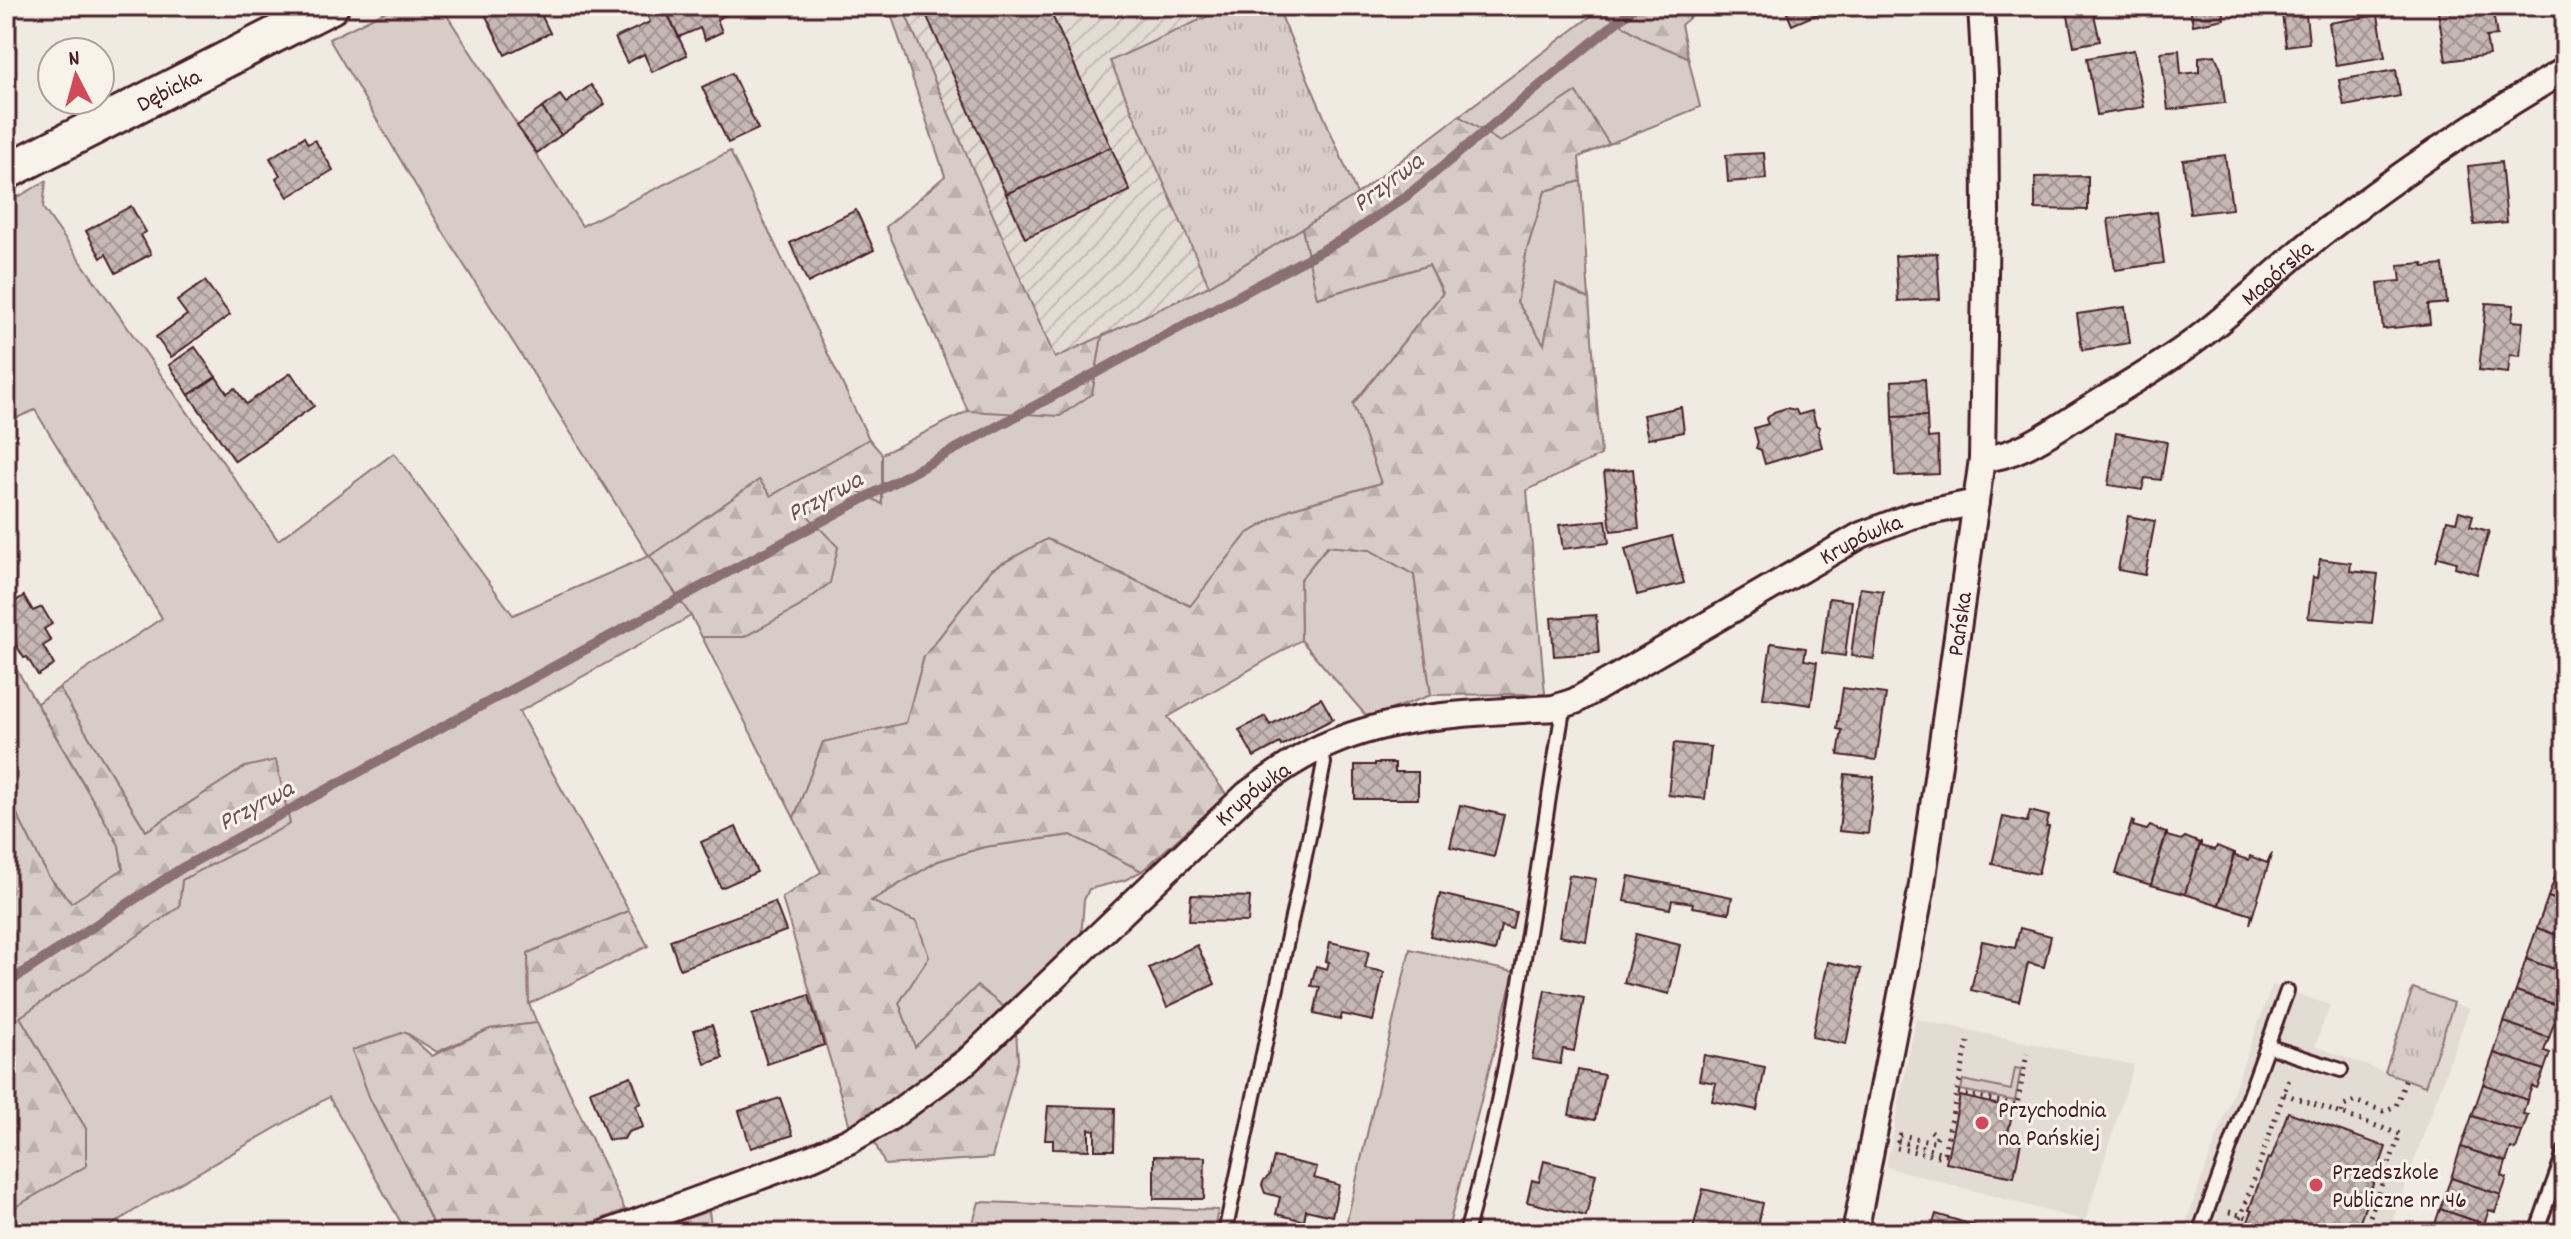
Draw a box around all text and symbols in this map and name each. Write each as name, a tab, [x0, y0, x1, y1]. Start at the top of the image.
north arrow	[36, 36, 116, 116]
text: N	[67, 44, 81, 76]
street label: Dębicka	[131, 61, 208, 123]
water label: Przyrwa	[1346, 144, 1434, 223]
street label: Magórska	[2235, 233, 2323, 316]
water label: Przyrwa	[781, 462, 871, 533]
street label: Krupówka	[1814, 507, 1909, 575]
street label: Pańska	[1940, 589, 1983, 659]
street label: Krupówka	[1208, 754, 1299, 836]
water label: Przyrwa	[212, 771, 302, 842]
place label: Przychodnia na Pańskiej	[1998, 1095, 2107, 1157]
marker: Przychodnia na Pańskiej	[1973, 1114, 1991, 1132]
place label: Przedszkole Publiczne nr 46	[2332, 1157, 2467, 1219]
marker: Przedszkole Publiczne nr 46	[2307, 1176, 2325, 1194]

